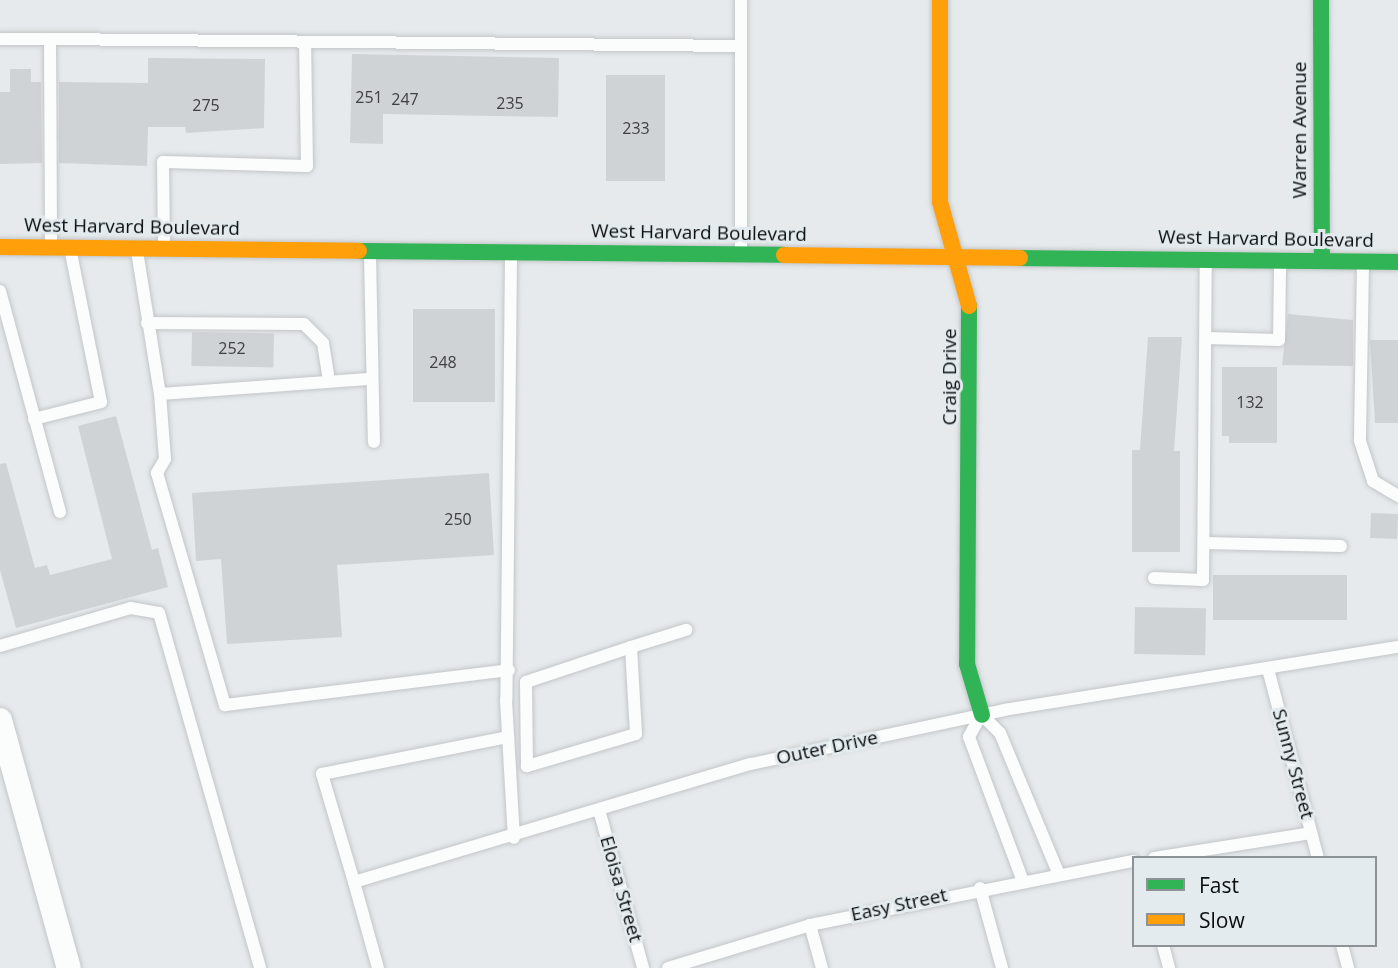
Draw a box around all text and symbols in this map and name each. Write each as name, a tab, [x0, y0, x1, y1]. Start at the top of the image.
street label: Warren Avenue	[1289, 61, 1311, 199]
house number: 251	[355, 87, 383, 107]
house number: 247	[391, 89, 419, 109]
house number: 235	[496, 93, 524, 113]
house number: 275	[192, 95, 220, 115]
house number: 233	[622, 118, 650, 138]
street label: West Harvard Boulevard	[24, 214, 240, 240]
street label: West Harvard Boulevard	[591, 220, 807, 246]
street label: West Harvard Boulevard	[1158, 226, 1374, 252]
street label: Craig Drive	[939, 329, 961, 425]
house number: 252	[218, 338, 246, 358]
house number: 248	[429, 352, 457, 372]
house number: 132	[1236, 392, 1264, 412]
house number: 250	[444, 509, 472, 529]
street label: Sunny Street	[1267, 707, 1319, 821]
street label: Outer Drive	[774, 726, 880, 770]
street label: Eloisa Street	[595, 833, 647, 945]
legend	[1132, 856, 1377, 947]
text: Fast	[1199, 871, 1239, 899]
street label: Easy Street	[849, 884, 949, 926]
text: Slow	[1199, 906, 1245, 934]

